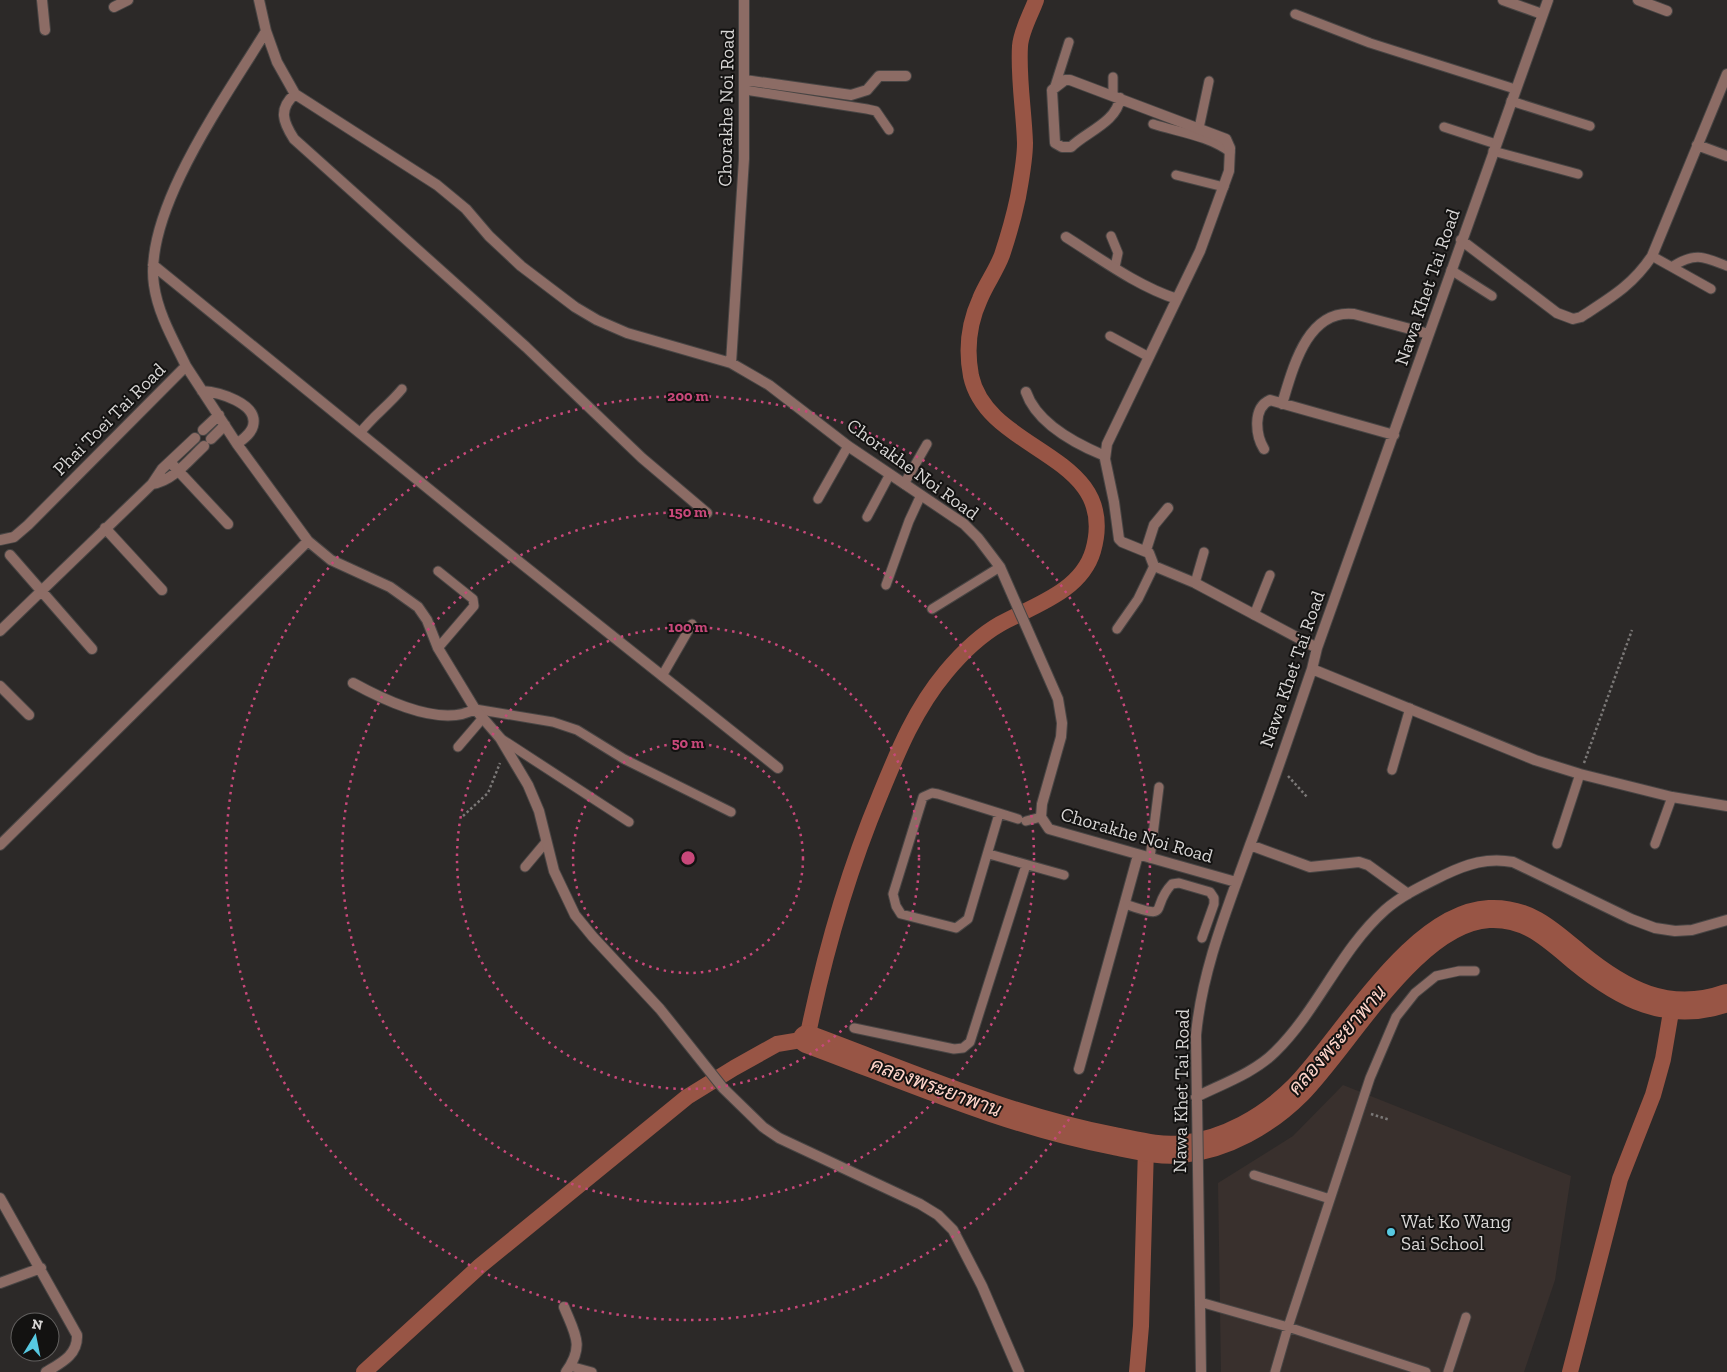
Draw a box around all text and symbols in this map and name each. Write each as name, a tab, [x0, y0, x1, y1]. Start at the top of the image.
street label: Chorakhe Noi Road	[713, 29, 739, 187]
street label: Nawa Khet Tai Road	[1389, 205, 1465, 368]
street label: Phai Toei Tai Road	[48, 358, 170, 480]
text: 200 m	[667, 387, 709, 405]
street label: Chorakhe Noi Road	[843, 413, 984, 525]
text: 150 m	[669, 503, 707, 521]
street label: Nawa Khet Tai Road	[1254, 587, 1330, 750]
text: 100 m	[668, 618, 708, 636]
text: 50 m	[672, 734, 704, 752]
street label: Chorakhe Noi Road	[1058, 802, 1216, 868]
centre of rings	[679, 849, 697, 867]
water label: คลองพระยาพาน	[1283, 980, 1391, 1100]
street label: Nawa Khet Tai Road	[1168, 1008, 1194, 1173]
water label: คลองพระยาพาน	[867, 1052, 1005, 1122]
place label: Wat Ko Wang Sai School	[1401, 1210, 1512, 1255]
marker: Wat Ko Wang Sai School	[1385, 1226, 1397, 1238]
north arrow	[10, 1312, 60, 1362]
text: N	[30, 1315, 44, 1334]

